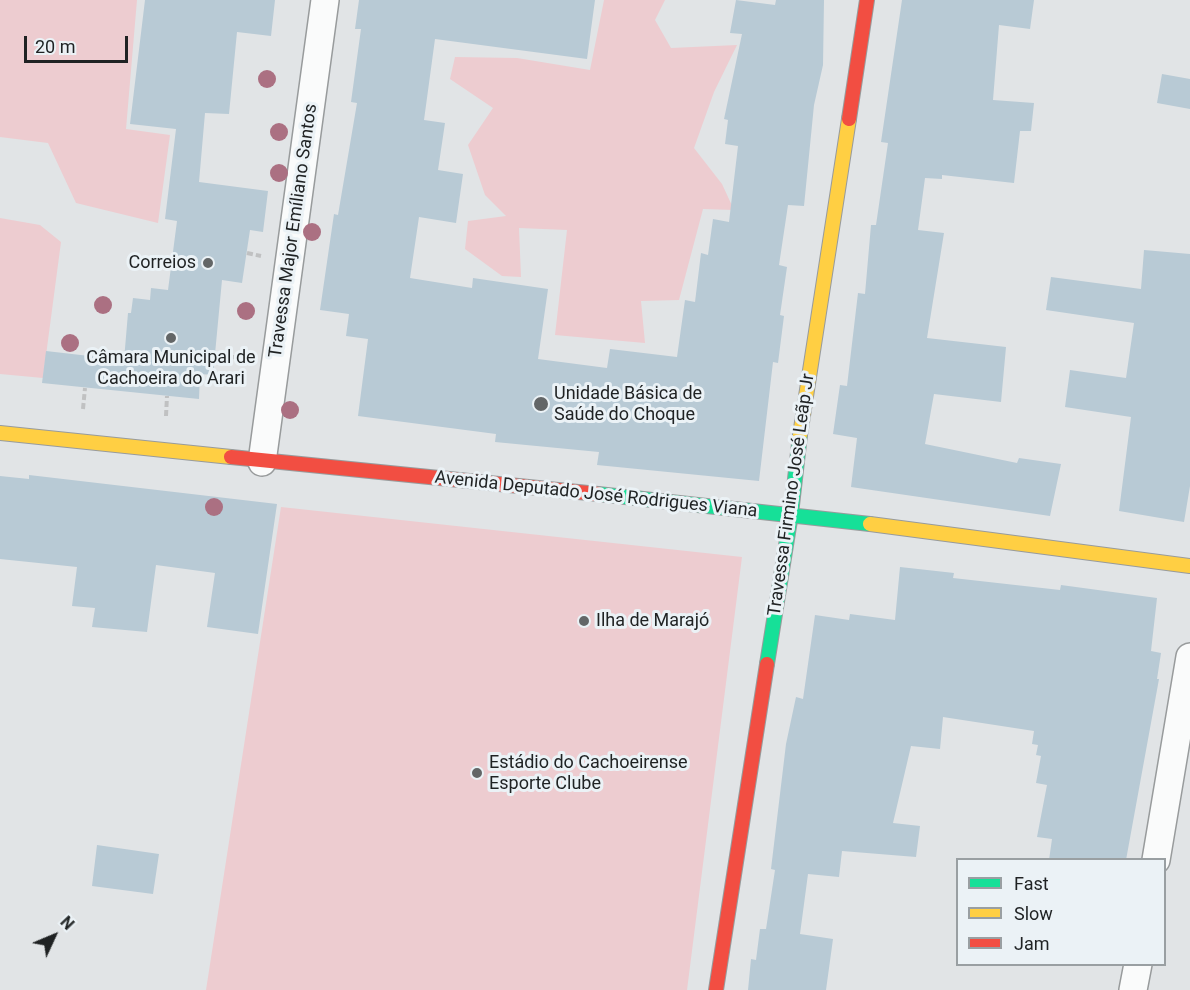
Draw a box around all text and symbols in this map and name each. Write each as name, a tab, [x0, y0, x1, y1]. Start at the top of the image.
scale bar	[27, 24, 130, 62]
text: 20 m	[35, 36, 75, 57]
street label: Travessa Major Emíliano Santos	[265, 102, 323, 360]
place label: Correios	[129, 252, 196, 274]
marker: Correios	[201, 256, 215, 270]
marker: Câmara Municipal de Cachoeira do Arari	[164, 331, 178, 345]
place label: Câmara Municipal de Cachoeira do Arari	[86, 347, 256, 389]
street label: Travessa Firmino José Leãp Jr	[764, 372, 820, 618]
place label: Unidade Básica de Saúde do Choque	[554, 383, 702, 426]
marker: Unidade Básica de Saúde do Choque	[532, 395, 550, 413]
street label: Avenida Deputado José Rodrigues Viana	[434, 467, 758, 523]
place label: Ilha de Marajó	[596, 610, 709, 632]
marker: Ilha de Marajó	[577, 614, 591, 628]
place label: Estádio do Cachoeirense Esporte Clube	[489, 752, 688, 795]
marker: Estádio do Cachoeirense Esporte Clube	[470, 766, 484, 780]
legend	[956, 858, 1166, 966]
text: Fast	[1014, 873, 1049, 894]
text: Slow	[1014, 903, 1053, 924]
north arrow	[24, 906, 84, 966]
text: N	[57, 912, 78, 934]
text: Jam	[1014, 933, 1050, 954]

